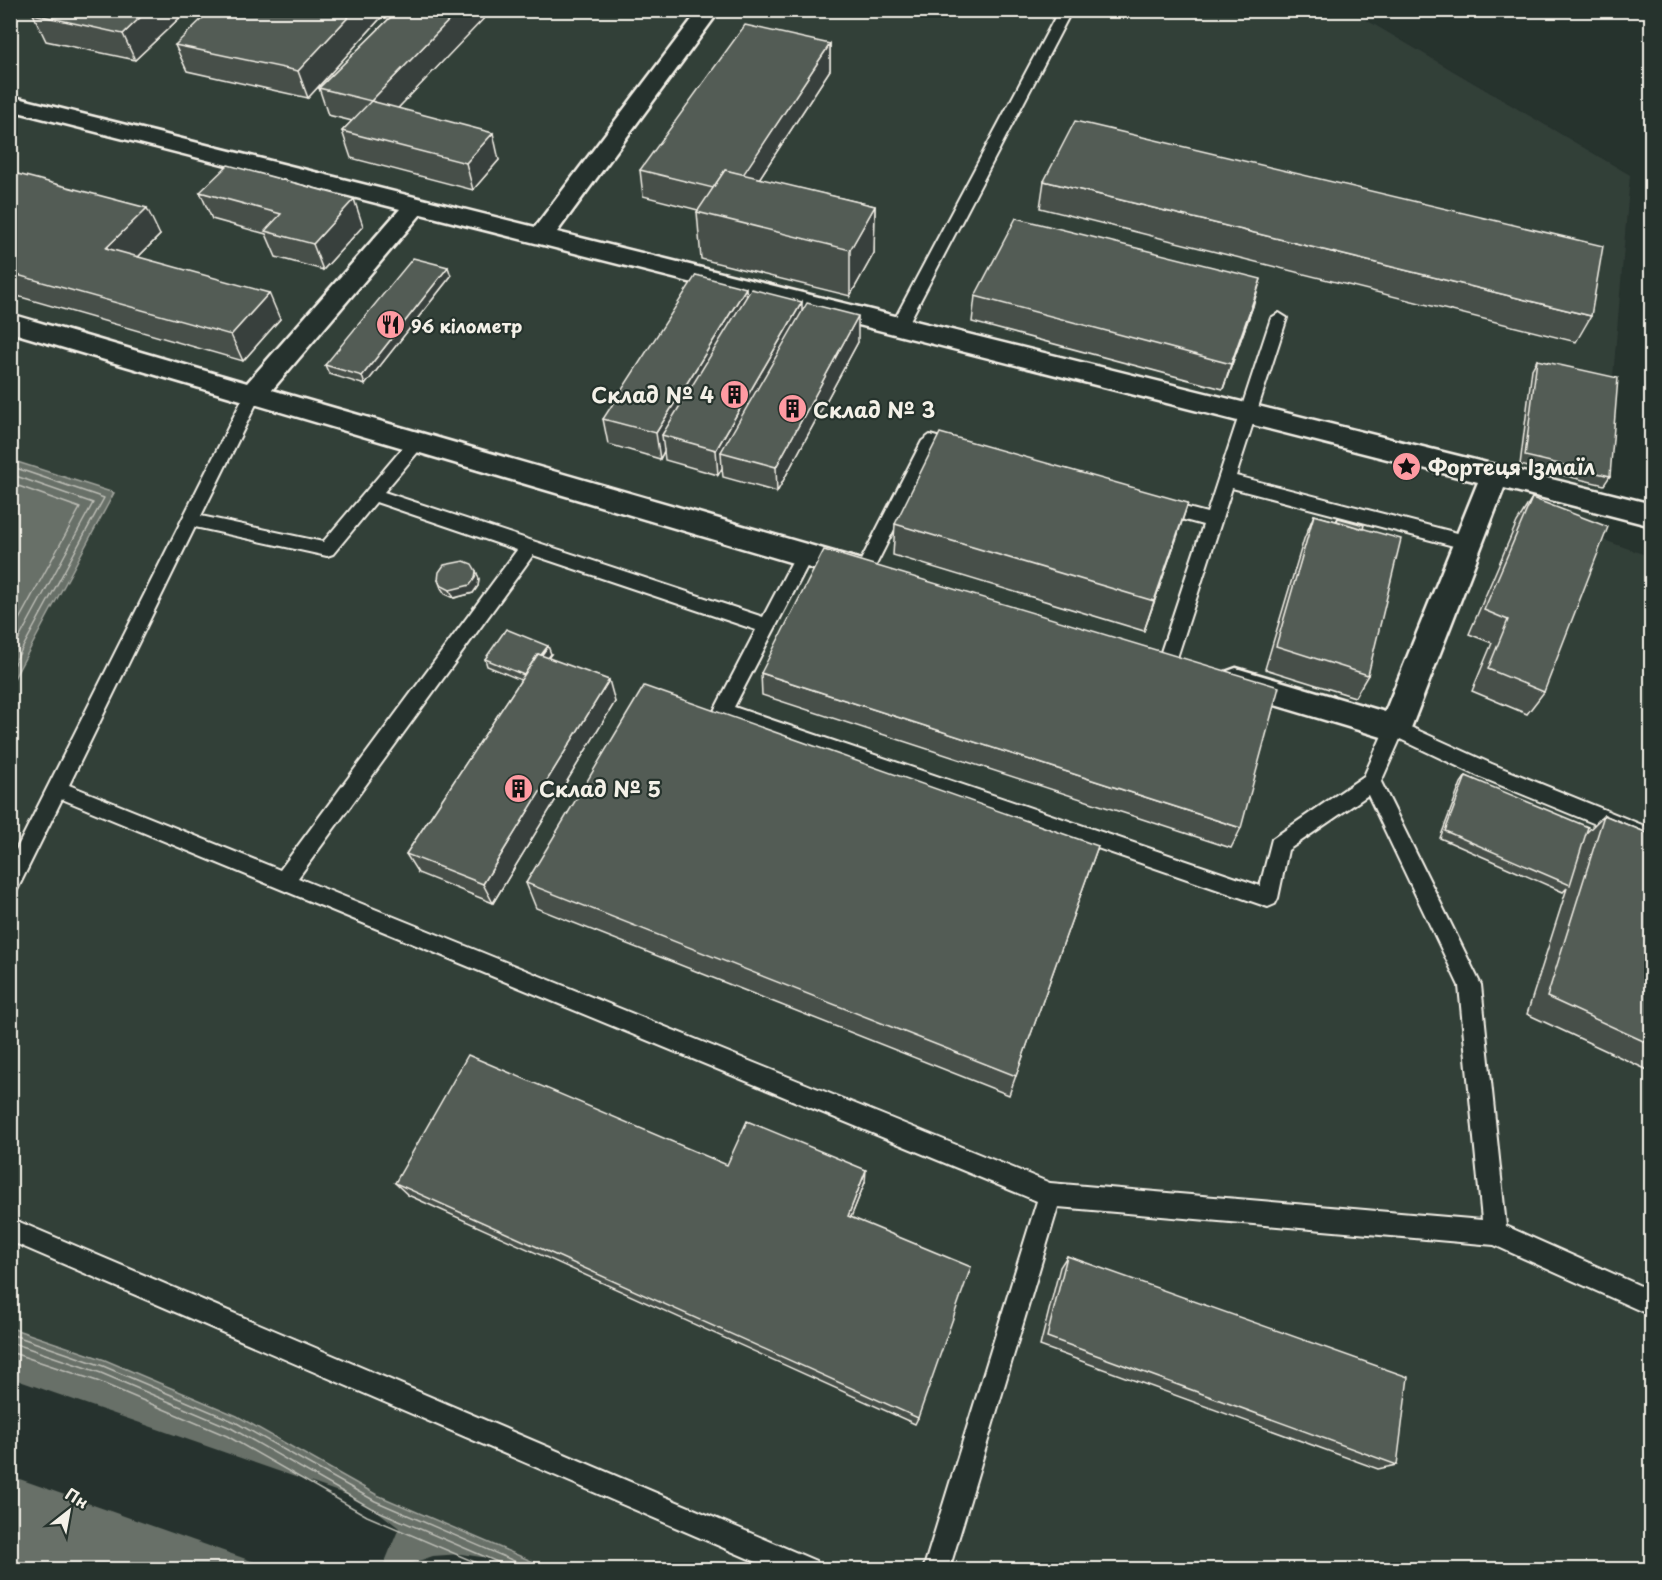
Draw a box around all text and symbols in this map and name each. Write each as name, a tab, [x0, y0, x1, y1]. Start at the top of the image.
restaurant icon: 96 кілометр	[374, 309, 406, 341]
place label: 96 кілометр	[411, 312, 522, 339]
place label: Склад № 4	[591, 378, 714, 410]
building icon: Склад № 4	[719, 378, 751, 410]
building icon: Склад № 3	[776, 393, 808, 425]
place label: Склад № 3	[813, 393, 935, 425]
place icon: Фортеця Ізмаїл	[1391, 450, 1423, 482]
place label: Фортеця Ізмаїл	[1428, 450, 1596, 482]
building icon: Склад № 5	[502, 772, 534, 804]
place label: Склад № 5	[539, 772, 661, 804]
north arrow	[39, 1481, 99, 1541]
text: Пн	[61, 1481, 93, 1514]

